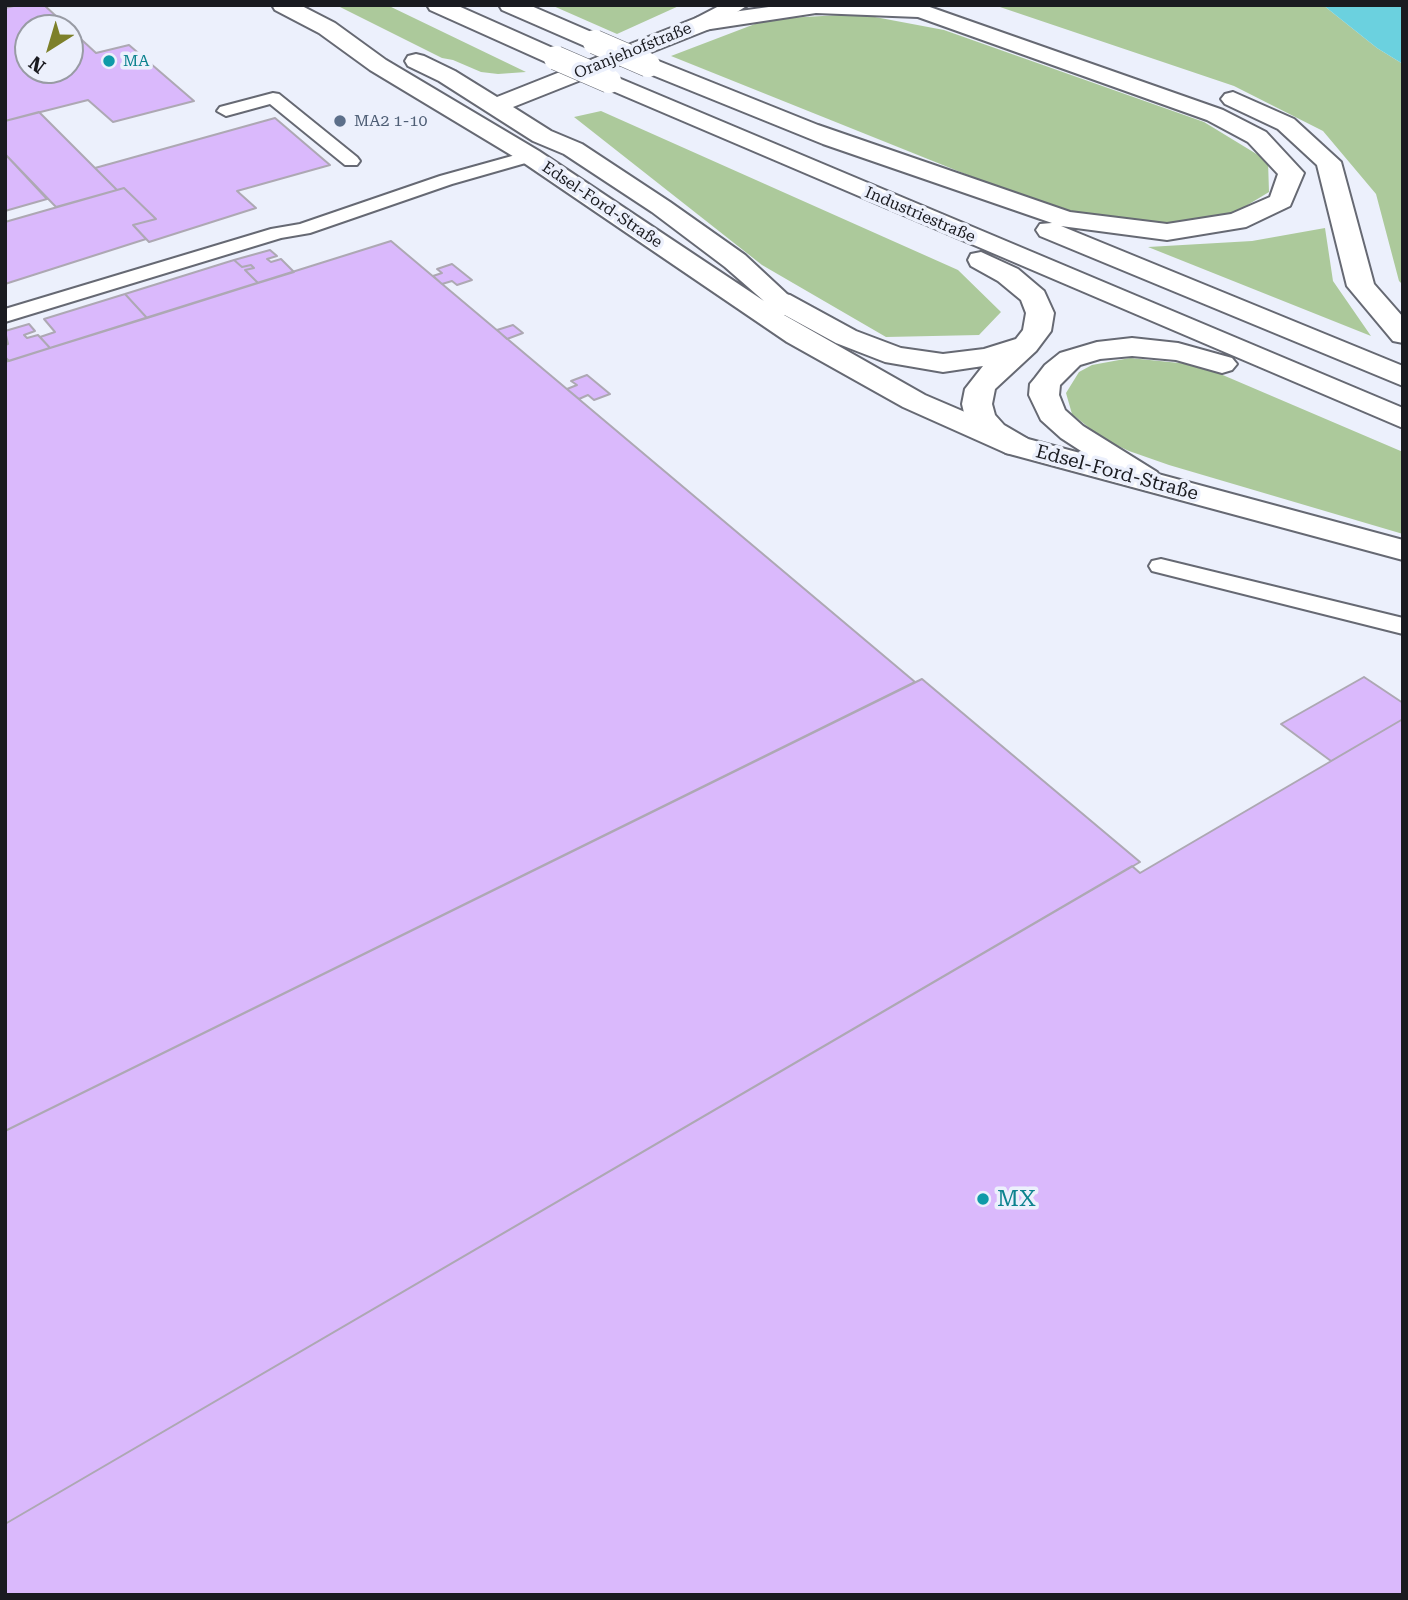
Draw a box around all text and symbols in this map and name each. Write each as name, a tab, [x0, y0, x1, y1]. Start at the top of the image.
north arrow	[14, 14, 84, 84]
street label: Oranjehofstraße	[571, 19, 695, 83]
text: N	[25, 51, 50, 78]
place label: MA	[123, 51, 149, 71]
marker: MA	[101, 53, 117, 69]
place label: MA2 1-10	[354, 111, 427, 131]
marker: MA2 1-10	[332, 113, 348, 129]
street label: Edsel-Ford-Straße	[538, 158, 666, 252]
street label: Industriestraße	[862, 183, 978, 247]
street label: Edsel-Ford-Straße	[1033, 440, 1201, 506]
place label: MX	[997, 1185, 1036, 1213]
marker: MX	[975, 1191, 991, 1207]

